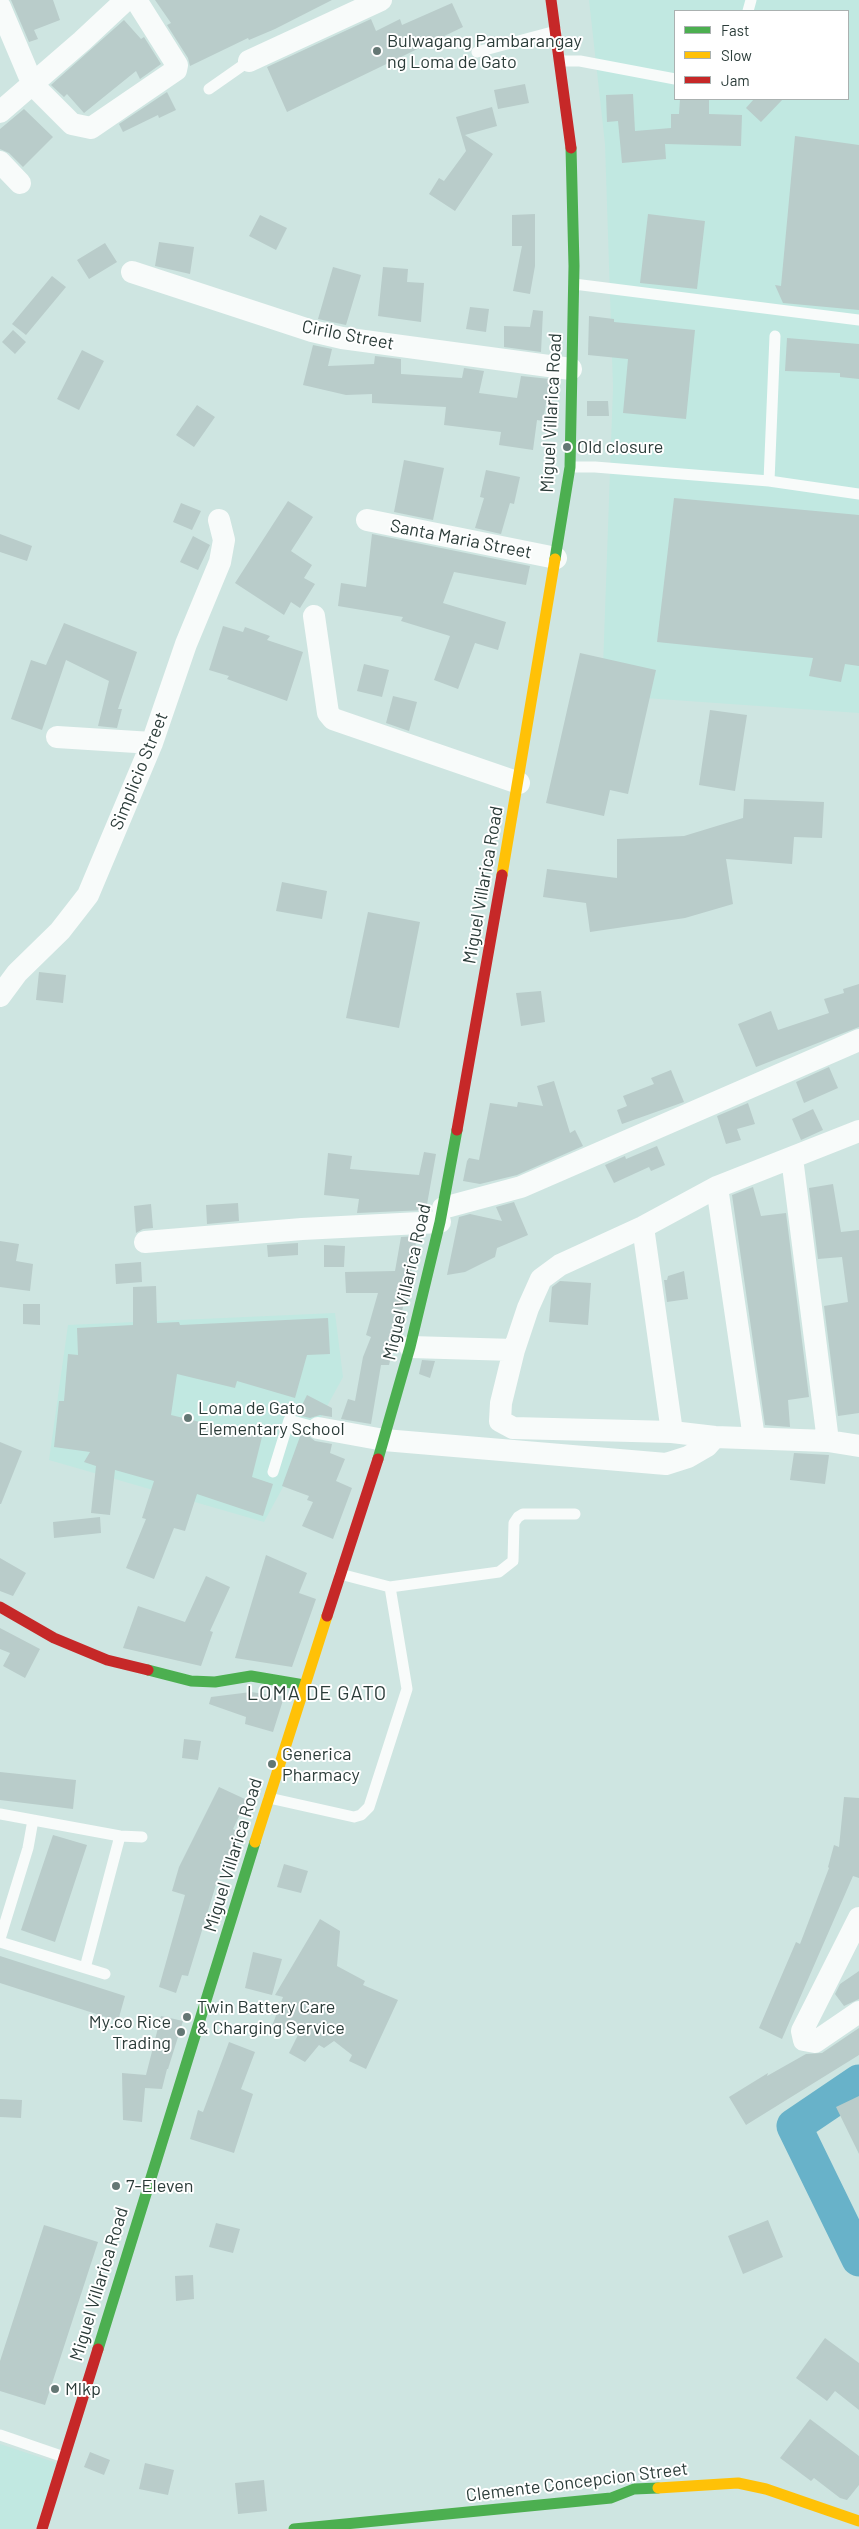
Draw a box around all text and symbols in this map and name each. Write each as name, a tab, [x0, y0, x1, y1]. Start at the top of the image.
legend	[674, 10, 849, 100]
text: Fast	[721, 21, 749, 39]
place label: Bulwagang Pambarangay ng Loma de Gato	[387, 30, 582, 72]
marker: Bulwagang Pambarangay ng Loma de Gato	[371, 45, 383, 57]
text: Slow	[721, 46, 752, 64]
text: Jam	[721, 71, 750, 89]
street label: Cirilo Street	[300, 315, 396, 355]
street label: Miguel Villarica Road	[536, 333, 566, 493]
place label: Old closure	[577, 436, 663, 458]
marker: Old closure	[561, 441, 573, 453]
street label: Santa Maria Street	[388, 515, 534, 563]
street label: Simplicio Street	[106, 709, 172, 833]
street label: Miguel Villarica Road	[458, 804, 508, 966]
street label: Miguel Villarica Road	[378, 1202, 436, 1362]
place label: Loma de Gato Elementary School	[198, 1397, 345, 1440]
marker: Loma de Gato Elementary School	[182, 1412, 194, 1424]
district label: LOMA DE GATO	[245, 1681, 389, 1705]
place label: Generica Pharmacy	[282, 1743, 360, 1786]
marker: Generica Pharmacy	[266, 1758, 278, 1770]
street label: Miguel Villarica Road	[199, 1775, 267, 1935]
place label: Twin Battery Care & Charging Service	[197, 1996, 345, 2038]
place label: My.co Rice Trading	[89, 2011, 171, 2054]
marker: Twin Battery Care & Charging Service	[181, 2011, 193, 2023]
marker: My.co Rice Trading	[175, 2026, 187, 2038]
place label: 7-Eleven	[126, 2175, 194, 2197]
marker: 7-Eleven	[110, 2180, 122, 2192]
street label: Miguel Villarica Road	[65, 2204, 133, 2364]
place label: Mlkp	[65, 2378, 101, 2400]
marker: Mlkp	[49, 2383, 61, 2395]
street label: Clemente Concepcion Street	[465, 2458, 689, 2506]

